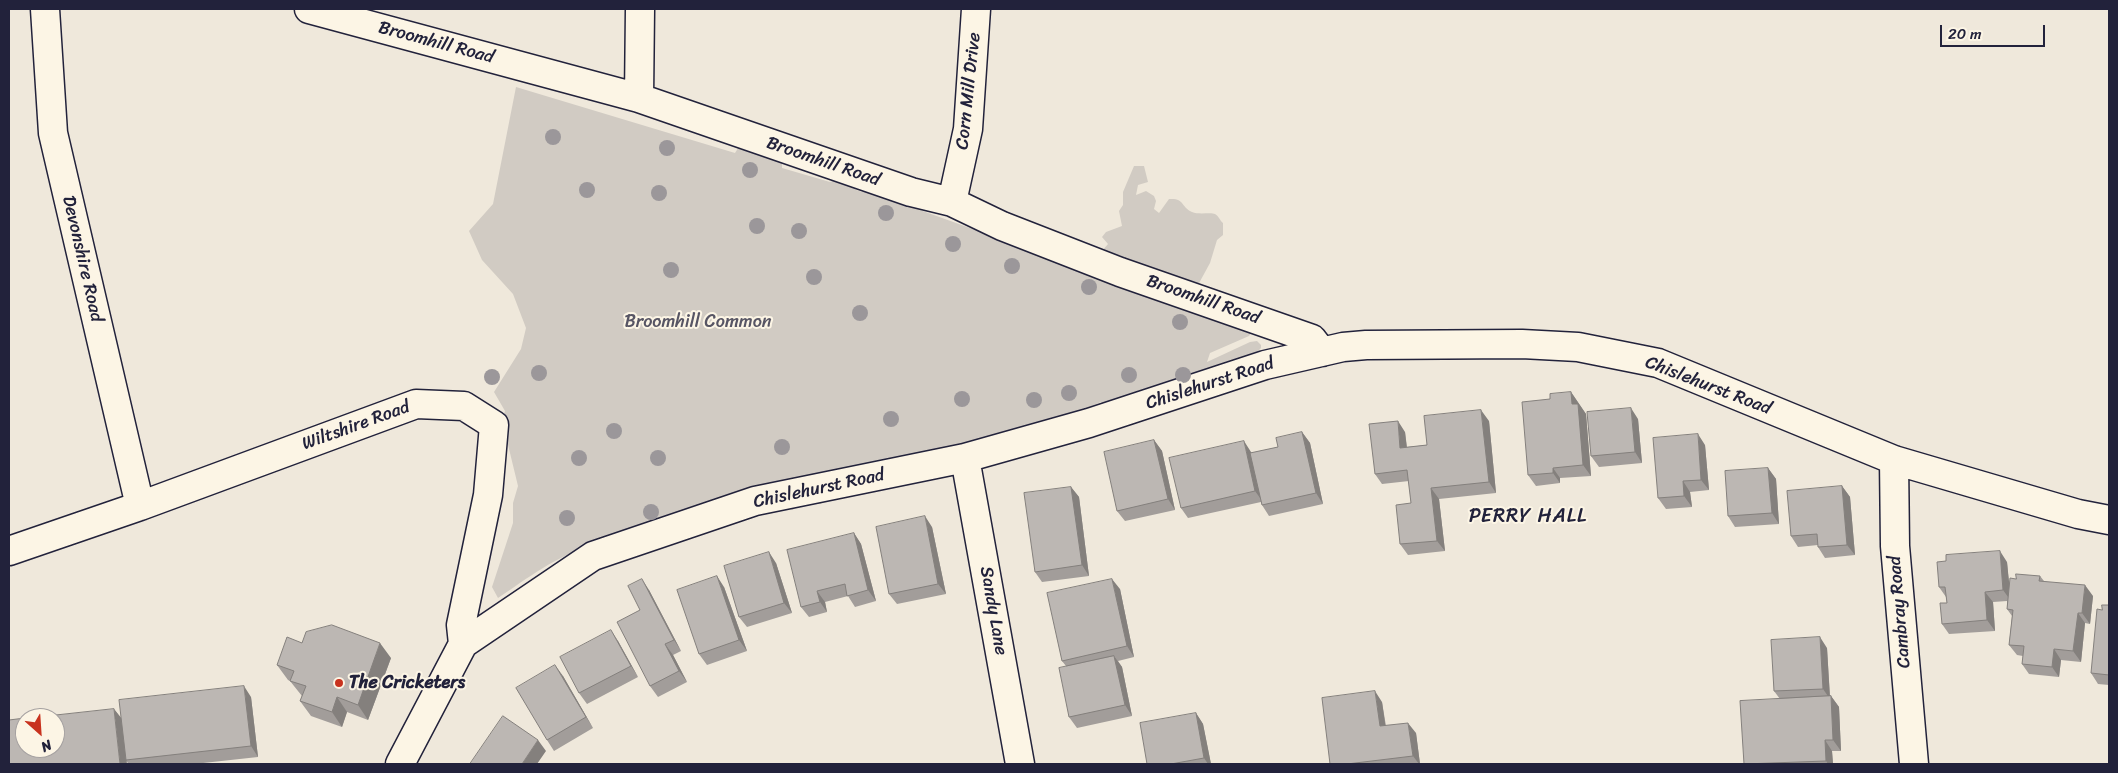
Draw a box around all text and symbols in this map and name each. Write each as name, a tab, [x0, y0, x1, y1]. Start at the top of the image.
scale bar	[1943, 15, 2048, 47]
street label: Broomhill Road	[376, 17, 496, 69]
text: 20 m	[1948, 21, 1982, 47]
street label: Corn Mill Drive	[952, 31, 986, 151]
street label: Broomhill Road	[763, 132, 883, 192]
street label: Devonshire Road	[57, 194, 107, 324]
street label: Broomhill Road	[1143, 270, 1263, 330]
park label: Broomhill Common	[624, 311, 772, 333]
street label: Chislehurst Road	[1642, 352, 1774, 420]
street label: Chislehurst Road	[1143, 353, 1277, 415]
street label: Wiltshire Road	[299, 397, 413, 455]
street label: Chislehurst Road	[752, 465, 886, 513]
district label: PERRY HALL	[1468, 505, 1588, 529]
street label: Cambray Road	[1884, 555, 1916, 669]
street label: Sandy Lane	[975, 565, 1011, 657]
place label: The Cricketers	[349, 672, 465, 694]
marker: The Cricketers	[333, 677, 345, 689]
north arrow	[15, 708, 65, 758]
text: N	[37, 733, 56, 759]

